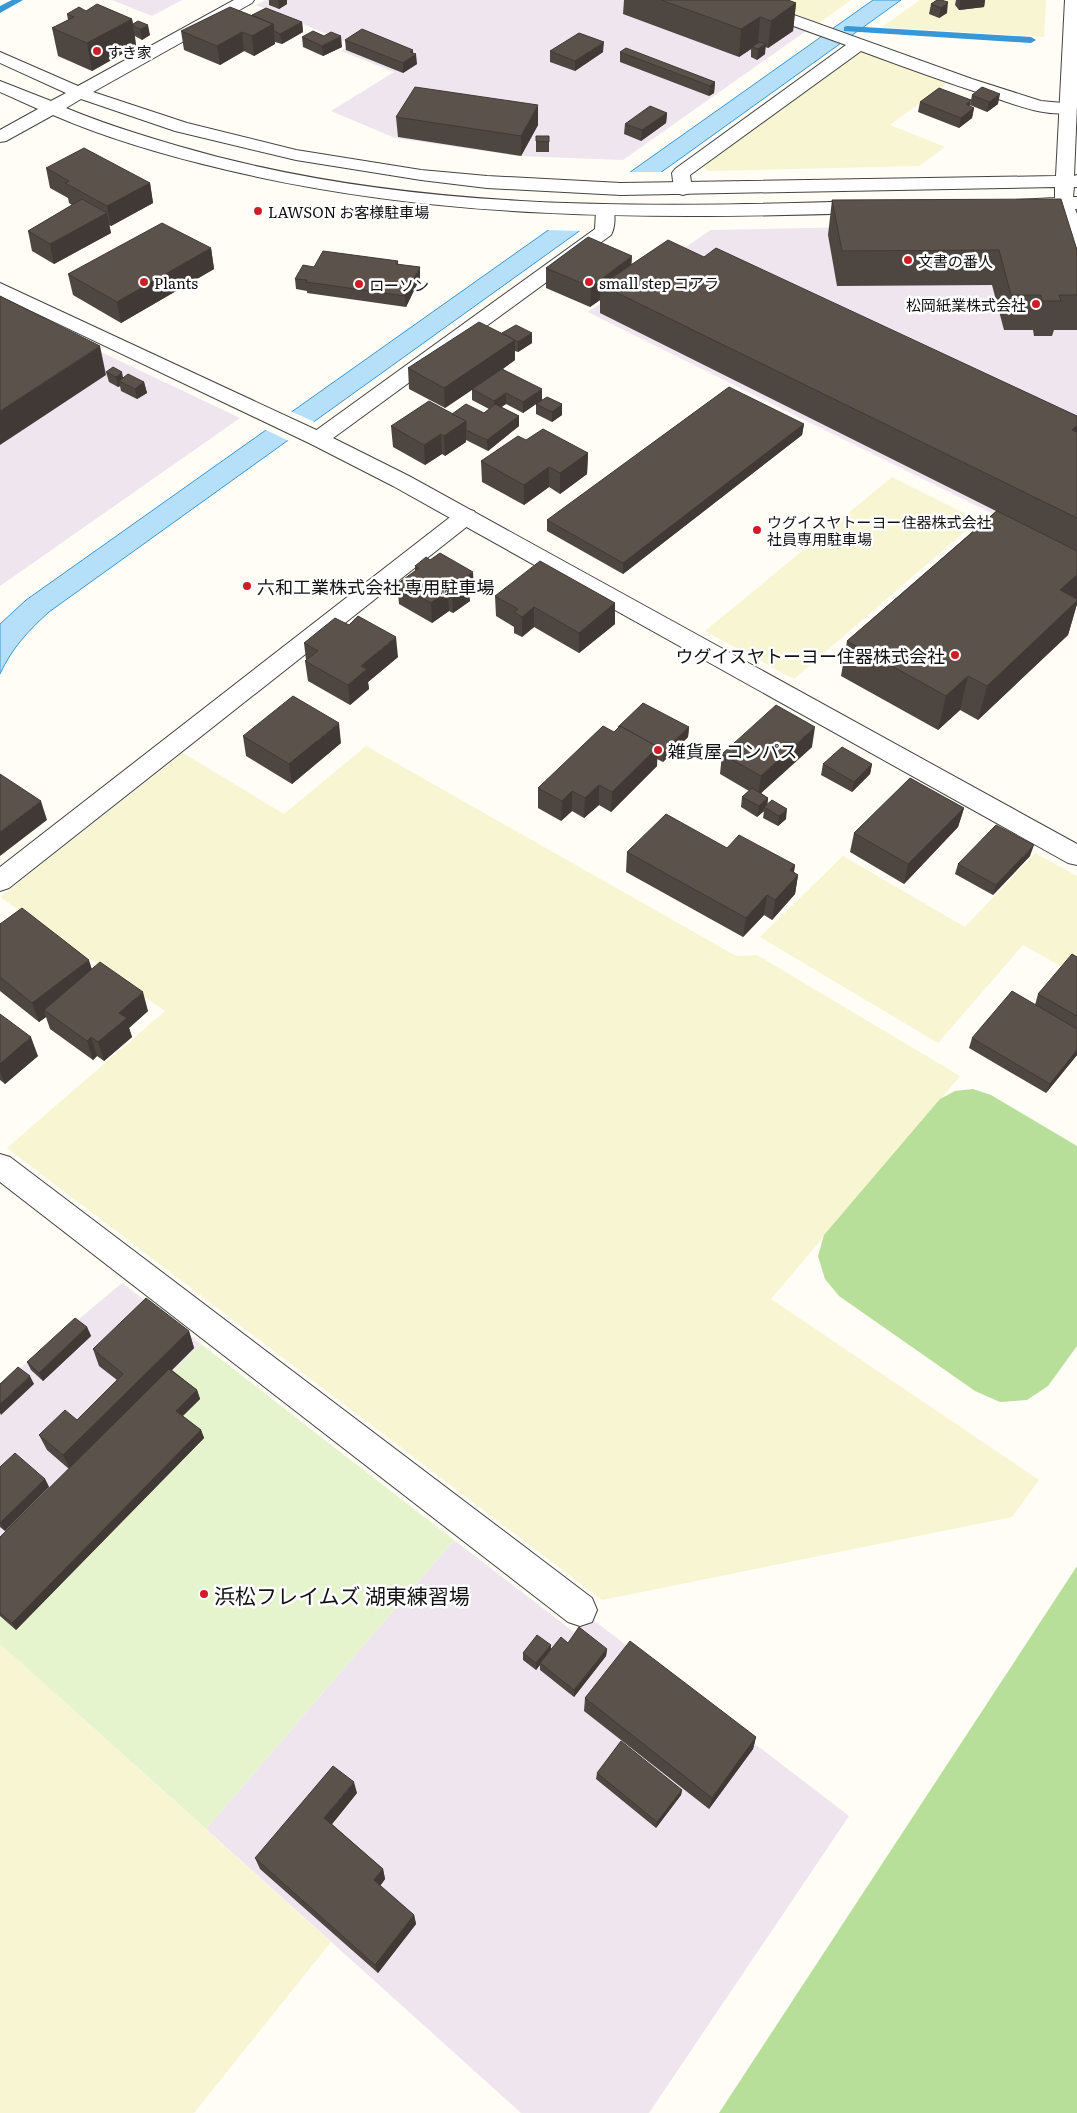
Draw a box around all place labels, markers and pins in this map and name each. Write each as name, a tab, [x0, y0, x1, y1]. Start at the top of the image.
place label: すき家	[107, 40, 152, 63]
marker: すき家	[91, 45, 103, 57]
place label: LAWSON お客様駐車場	[268, 200, 429, 223]
marker: LAWSON お客様駐車場	[252, 205, 264, 217]
place label: 文書の番人	[918, 249, 993, 272]
marker: 文書の番人	[902, 254, 914, 266]
place label: Plants	[154, 271, 198, 294]
place label: small step コアラ	[599, 271, 719, 294]
place label: ローソン	[369, 273, 429, 296]
marker: Plants	[138, 276, 150, 288]
marker: small step コアラ	[583, 276, 595, 288]
marker: ローソン	[353, 278, 365, 290]
place label: 松岡紙業株式会社	[906, 293, 1026, 316]
marker: 松岡紙業株式会社	[1030, 298, 1042, 310]
place label: ウグイスヤトーヨー住器株式会社 社員専用駐車場	[767, 510, 992, 550]
marker: ウグイスヤトーヨー住器株式会社 社員専用駐車場	[751, 524, 763, 536]
place label: 六和工業株式会社 専用駐車場	[257, 573, 495, 600]
marker: 六和工業株式会社 専用駐車場	[241, 580, 253, 592]
place label: ウグイスヤトーヨー住器株式会社	[676, 642, 945, 669]
marker: ウグイスヤトーヨー住器株式会社	[949, 649, 961, 661]
place label: 雑貨屋 コンパス	[668, 737, 798, 764]
marker: 雑貨屋 コンパス	[652, 744, 664, 756]
place label: 浜松フレイムズ 湖東練習場	[214, 1579, 470, 1610]
marker: 浜松フレイムズ 湖東練習場	[198, 1588, 210, 1600]

